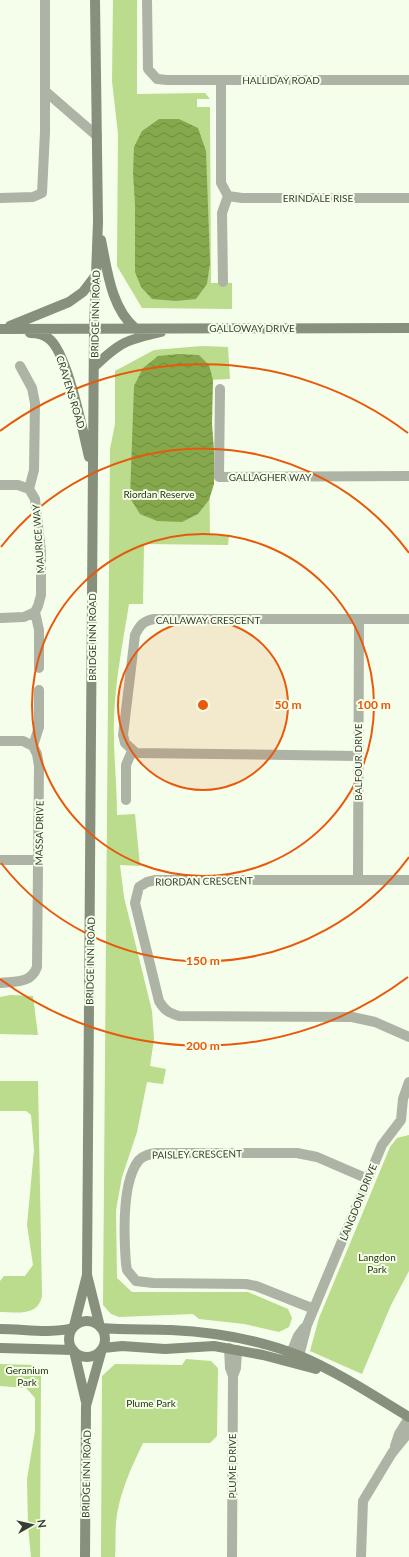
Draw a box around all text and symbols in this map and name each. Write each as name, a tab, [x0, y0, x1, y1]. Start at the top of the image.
street label: HALLIDAY ROAD	[242, 74, 320, 86]
street label: ERINDALE RISE	[283, 192, 353, 204]
street label: BRIDGE INN ROAD	[88, 270, 102, 358]
street label: GALLOWAY DRIVE	[209, 322, 295, 334]
street label: CRAVENS ROAD	[54, 354, 88, 430]
street label: GALLAGHER WAY	[229, 471, 312, 483]
park label: Riordan Reserve	[123, 488, 195, 500]
street label: MAURICE WAY	[30, 503, 46, 574]
street label: BRIDGE INN ROAD	[86, 593, 98, 681]
street label: CALLAWAY CRESCENT	[156, 614, 260, 626]
text: 50 m	[275, 697, 301, 712]
text: 100 m	[357, 697, 391, 712]
centre of rings	[196, 698, 210, 712]
street label: BALFOUR DRIVE	[352, 723, 364, 801]
street label: MASSA DRIVE	[32, 800, 46, 866]
street label: RIORDAN CRESCENT	[155, 874, 253, 888]
street label: BRIDGE INN ROAD	[83, 917, 97, 1005]
text: 150 m	[186, 953, 220, 968]
text: 200 m	[186, 1038, 220, 1053]
street label: PAISLEY CRESCENT	[152, 1147, 242, 1161]
street label: LANGDON DRIVE	[337, 1162, 379, 1242]
park label: Langdon Park	[358, 1251, 396, 1275]
park label: Geranium Park	[6, 1364, 48, 1388]
park label: Plume Park	[126, 1397, 177, 1409]
street label: BRIDGE INN ROAD	[79, 1430, 93, 1518]
street label: PLUME DRIVE	[226, 1433, 238, 1499]
north arrow	[12, 1505, 52, 1545]
text: N	[35, 1518, 49, 1529]

